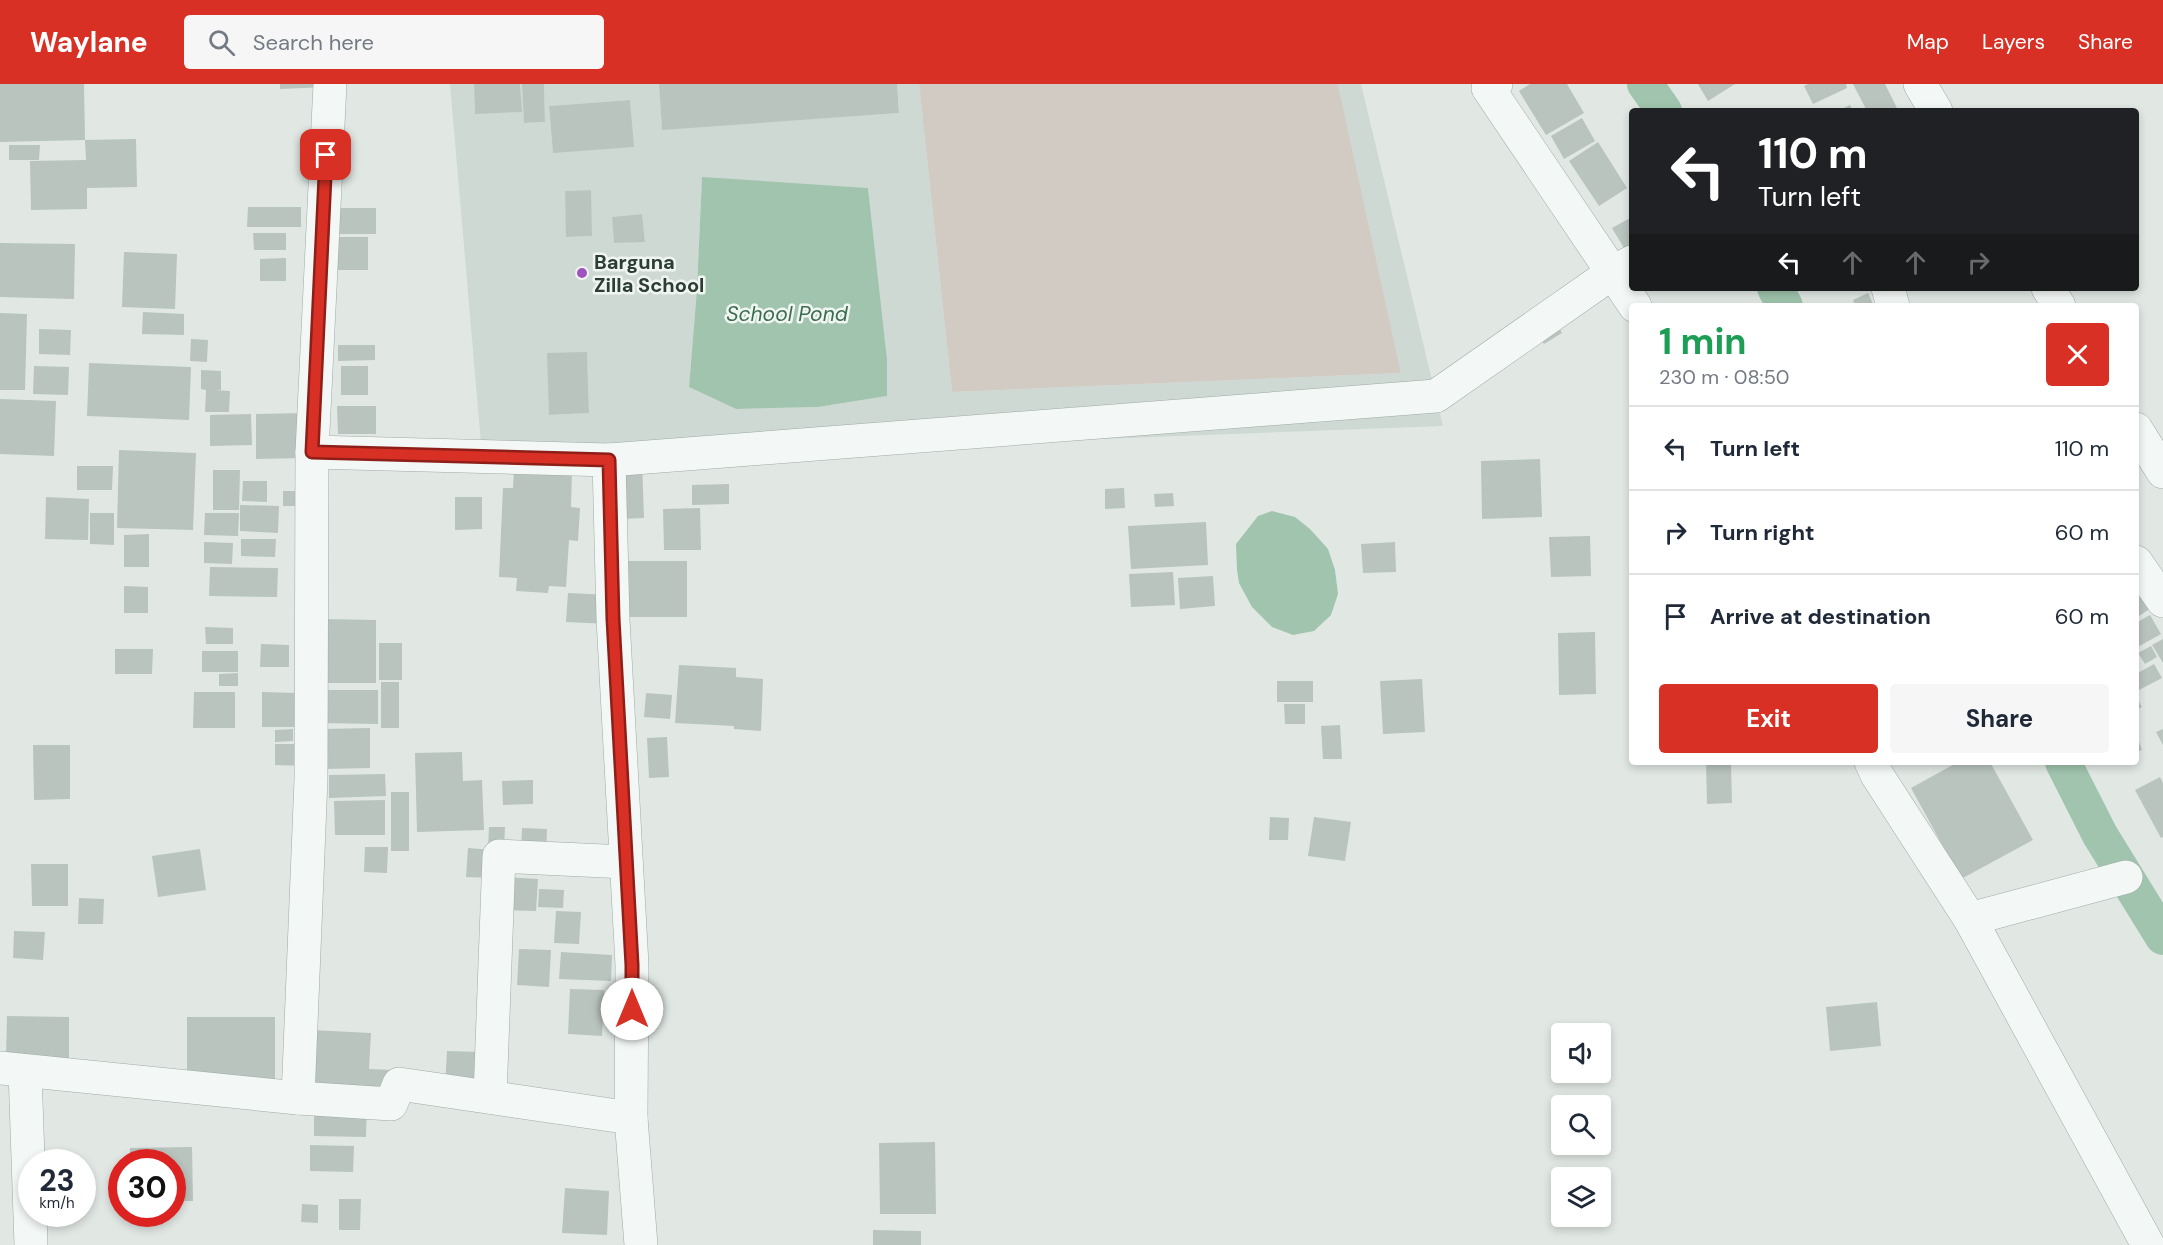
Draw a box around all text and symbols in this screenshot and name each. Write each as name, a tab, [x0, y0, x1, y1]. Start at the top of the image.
search box	[184, 15, 604, 69]
text: Waylane	[30, 24, 148, 61]
icon: search	[205, 26, 238, 59]
text: Search here	[253, 28, 374, 57]
text: Map	[1907, 28, 1949, 56]
text: Layers	[1982, 28, 2045, 56]
text: Share	[2078, 28, 2133, 56]
text: 110 m	[1758, 126, 1868, 181]
pin	[300, 129, 351, 180]
icon: left	[1659, 132, 1737, 210]
icon: arrive	[309, 138, 342, 171]
text: Turn left	[1758, 179, 1861, 214]
icon: left	[1773, 246, 1806, 279]
icon: ahead	[1836, 246, 1869, 279]
icon: ahead	[1899, 246, 1932, 279]
icon: right	[1962, 246, 1995, 279]
place label: Barguna Zilla School	[594, 249, 704, 298]
marker: Barguna Zilla School	[575, 266, 589, 280]
water label: School Pond	[726, 300, 849, 328]
text: 1 min	[1659, 318, 1747, 365]
button: close	[2046, 323, 2109, 386]
text: 230 m · 08:50	[1659, 364, 1790, 390]
icon: left	[1659, 432, 1692, 465]
text: Turn left	[1710, 434, 1800, 463]
text: 110 m	[2055, 434, 2109, 463]
icon: right	[1659, 516, 1692, 549]
text: Turn right	[1710, 518, 1815, 547]
text: 60 m	[2055, 518, 2109, 547]
icon: arrive	[1659, 600, 1692, 633]
text: Arrive at destination	[1710, 602, 1931, 631]
text: 60 m	[2055, 602, 2109, 631]
button: Exit	[1659, 684, 1878, 753]
button: Share	[1890, 684, 2109, 753]
position arrow	[600, 977, 664, 1041]
map controls	[1551, 1023, 1611, 1227]
button: sound	[1551, 1023, 1611, 1083]
button: search	[1551, 1095, 1611, 1155]
speed limit sign: 30	[108, 1149, 186, 1227]
text: 23	[39, 1161, 75, 1200]
button: layers	[1551, 1167, 1611, 1227]
text: km/h	[39, 1193, 75, 1213]

